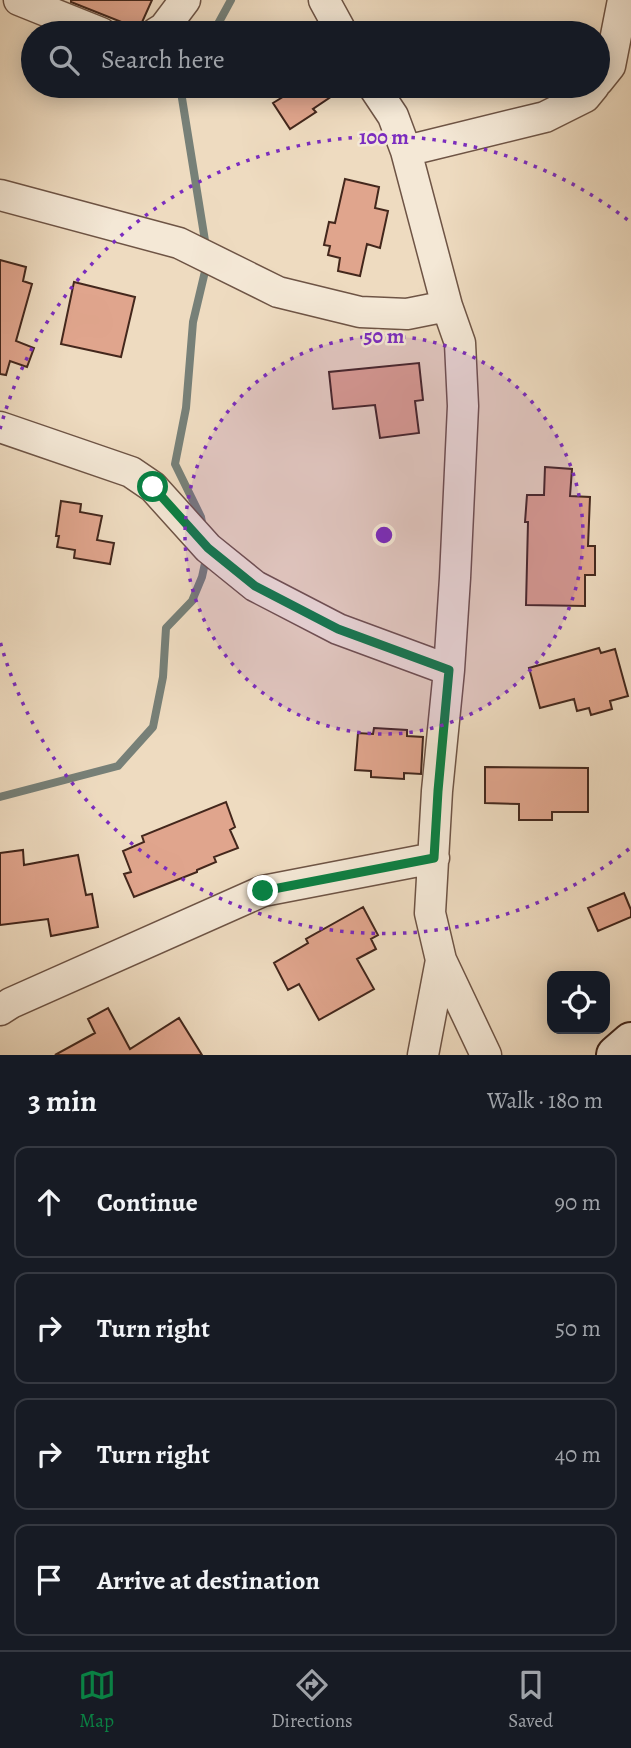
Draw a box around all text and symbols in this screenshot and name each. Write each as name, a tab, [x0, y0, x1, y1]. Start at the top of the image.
search box	[21, 21, 610, 98]
icon: search	[45, 41, 83, 79]
text: Search here	[101, 42, 225, 77]
text: 100 m	[359, 123, 409, 151]
text: 50 m	[364, 322, 405, 350]
route start	[137, 471, 168, 502]
centre of rings	[372, 523, 396, 547]
route end	[247, 875, 278, 906]
map controls	[547, 971, 610, 1034]
button: locate	[547, 971, 610, 1034]
text: 3 min	[28, 1081, 97, 1121]
text: Walk · 180 m	[487, 1085, 603, 1116]
icon: ahead	[30, 1183, 68, 1221]
text: Continue	[97, 1185, 198, 1220]
text: 90 m	[555, 1187, 601, 1218]
icon: right	[30, 1309, 68, 1347]
text: Turn right	[97, 1311, 210, 1346]
text: 50 m	[555, 1313, 601, 1344]
icon: right	[30, 1435, 68, 1473]
text: Turn right	[97, 1437, 210, 1472]
text: 40 m	[555, 1439, 601, 1470]
icon: arrive	[30, 1561, 68, 1599]
text: Arrive at destination	[97, 1563, 320, 1598]
tab: Map	[78, 1666, 116, 1734]
tab: Directions	[271, 1666, 353, 1734]
tab: Saved	[508, 1666, 553, 1734]

